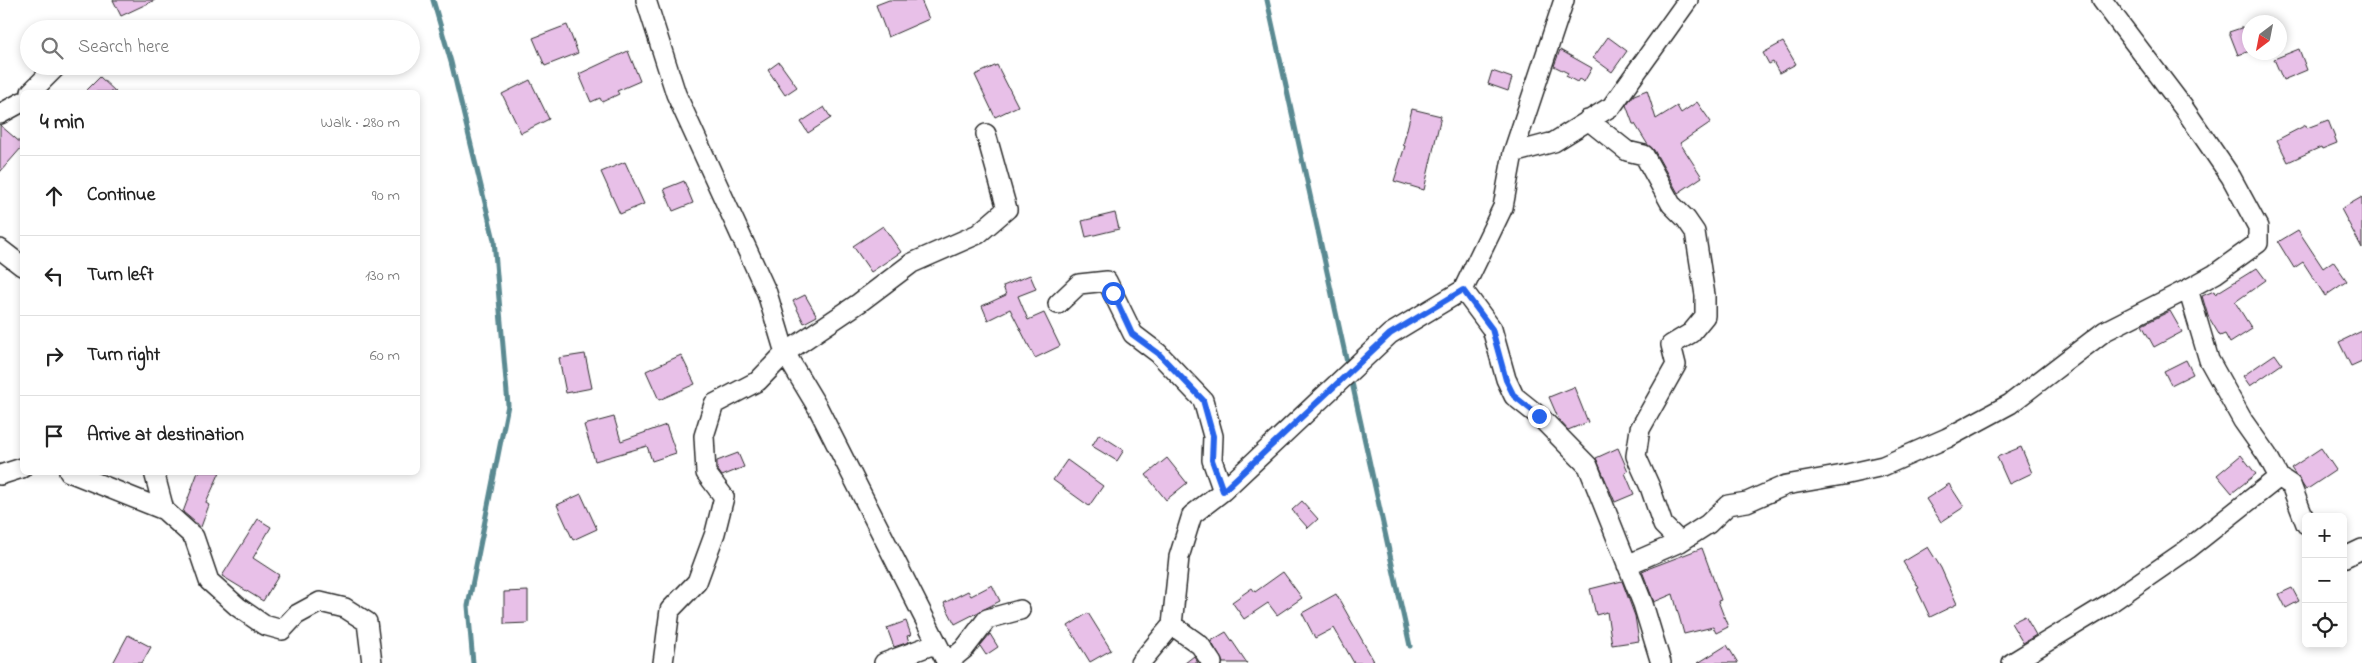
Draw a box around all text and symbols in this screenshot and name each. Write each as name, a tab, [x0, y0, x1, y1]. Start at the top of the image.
north arrow	[2242, 15, 2287, 60]
search box	[20, 20, 420, 75]
icon: search	[38, 34, 66, 62]
text: Search here	[78, 34, 169, 61]
text: 4 min	[40, 108, 84, 138]
text: Walk · 280 m	[321, 111, 400, 135]
icon: ahead	[40, 182, 68, 210]
text: Continue	[87, 182, 155, 209]
text: 90 m	[372, 184, 400, 208]
icon: left	[40, 262, 68, 290]
text: Turn left	[87, 262, 154, 289]
text: 130 m	[365, 264, 400, 288]
route start	[1102, 282, 1125, 305]
icon: right	[40, 342, 68, 370]
text: Turn right	[87, 342, 160, 369]
text: 60 m	[370, 344, 400, 368]
route end	[1528, 405, 1551, 428]
icon: arrive	[40, 422, 68, 450]
text: Arrive at destination	[87, 422, 244, 449]
map controls	[2302, 513, 2347, 648]
button: +	[2302, 513, 2347, 558]
button: −	[2302, 558, 2347, 603]
button: locate	[2302, 603, 2347, 648]

